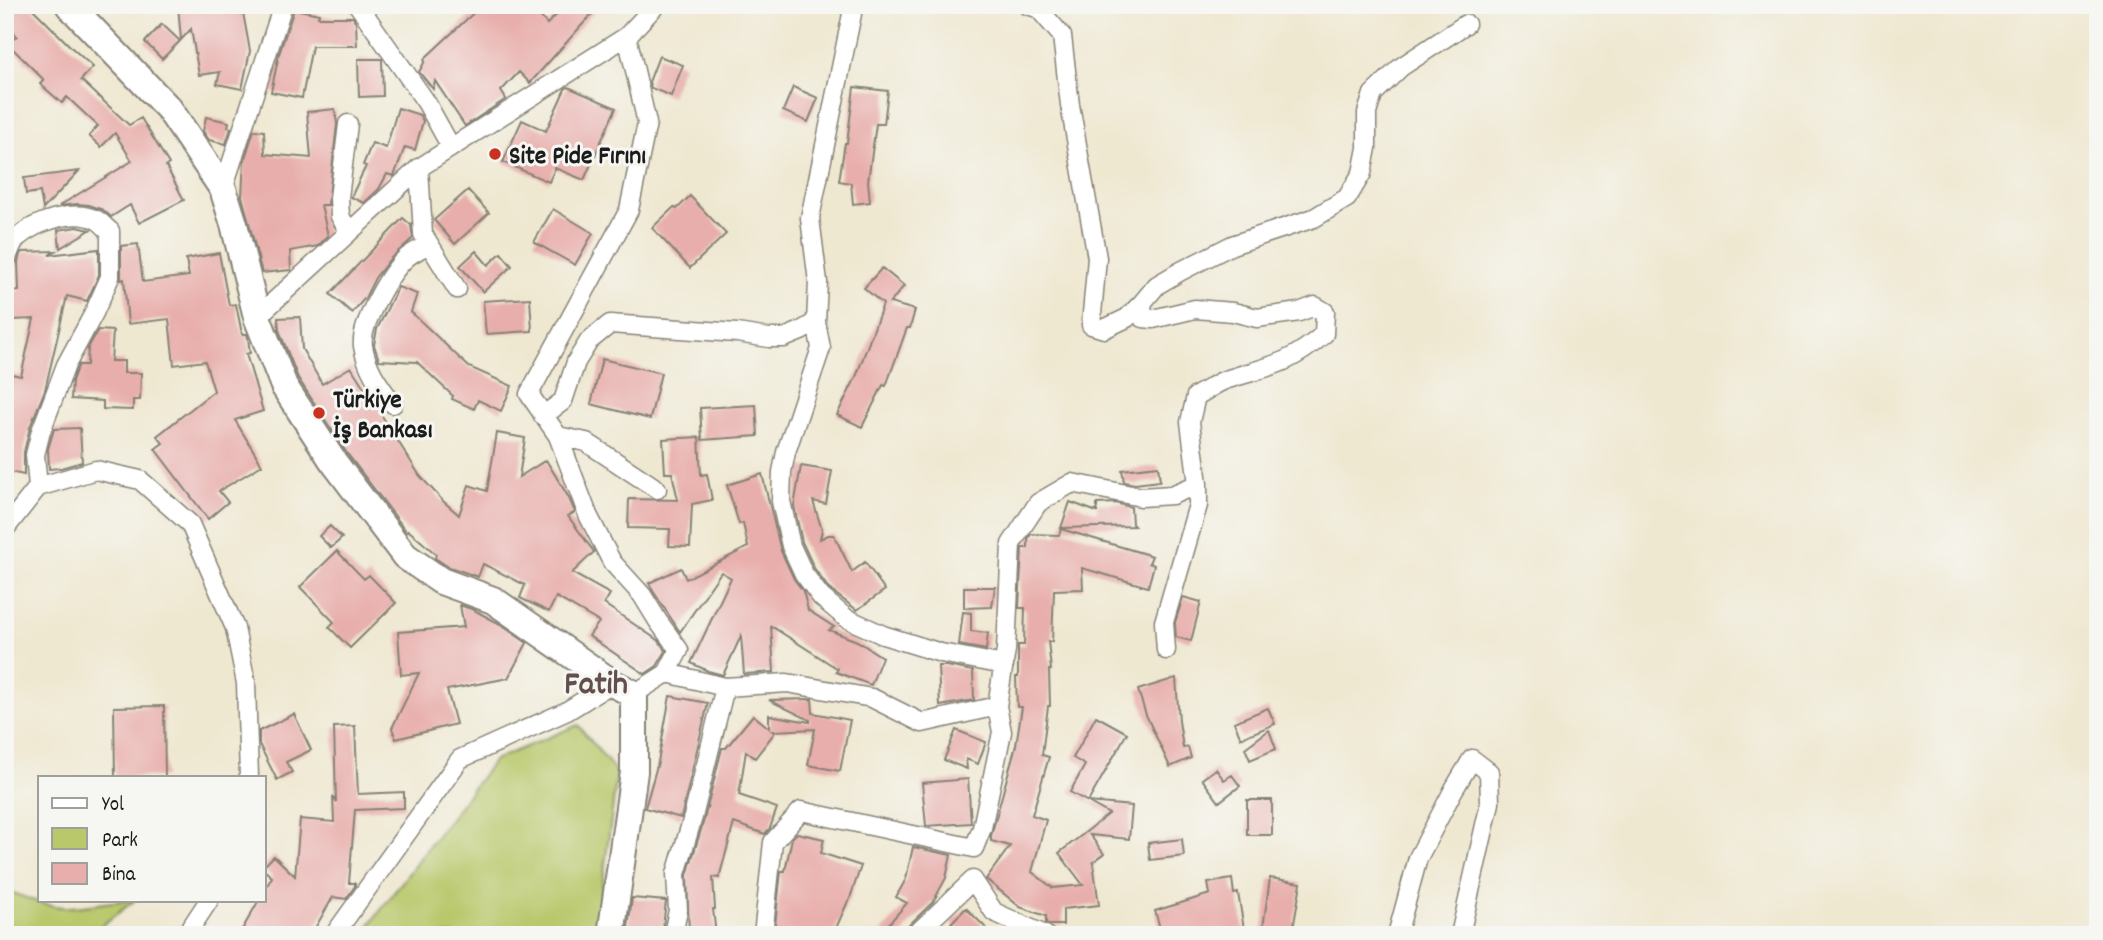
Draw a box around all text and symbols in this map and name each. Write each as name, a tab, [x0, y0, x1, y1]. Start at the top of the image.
place label: Site Pide Fırını	[509, 139, 646, 176]
marker: Site Pide Fırını	[487, 146, 503, 162]
place label: Türkiye İş Bankası	[333, 383, 433, 450]
marker: Türkiye İş Bankası	[311, 405, 327, 421]
district label: Fatih	[564, 663, 628, 710]
legend	[38, 776, 266, 902]
text: Yol	[102, 791, 124, 821]
text: Park	[102, 827, 138, 857]
text: Bina	[102, 861, 136, 891]

